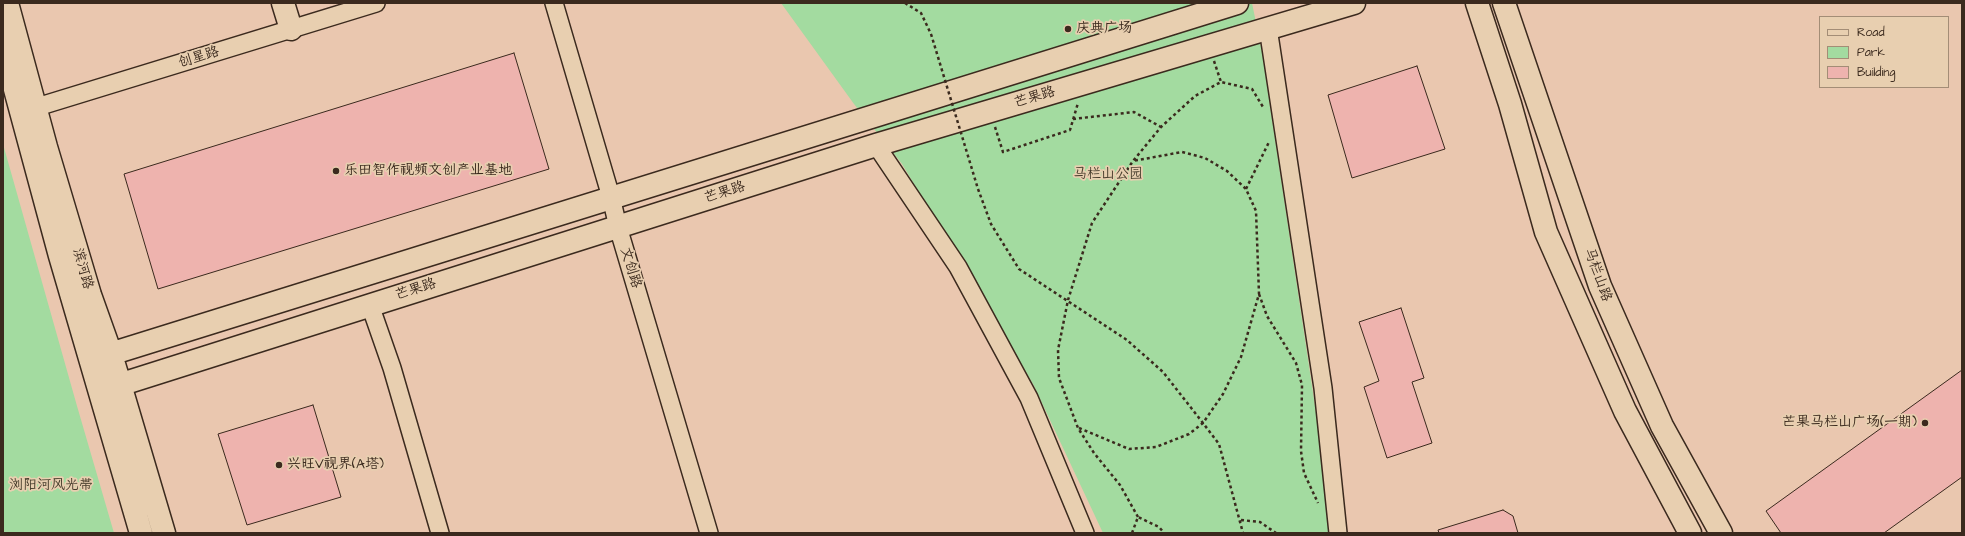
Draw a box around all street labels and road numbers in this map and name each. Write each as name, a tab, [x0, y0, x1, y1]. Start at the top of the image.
street label: 创星路	[176, 44, 222, 72]
street label: 芒果路	[1012, 84, 1058, 112]
street label: 芒果路	[702, 179, 748, 207]
street label: 文创路	[616, 245, 644, 291]
street label: 滨河路	[68, 246, 96, 292]
street label: 马栏山路	[1580, 246, 1614, 304]
street label: 芒果路	[393, 276, 439, 304]

